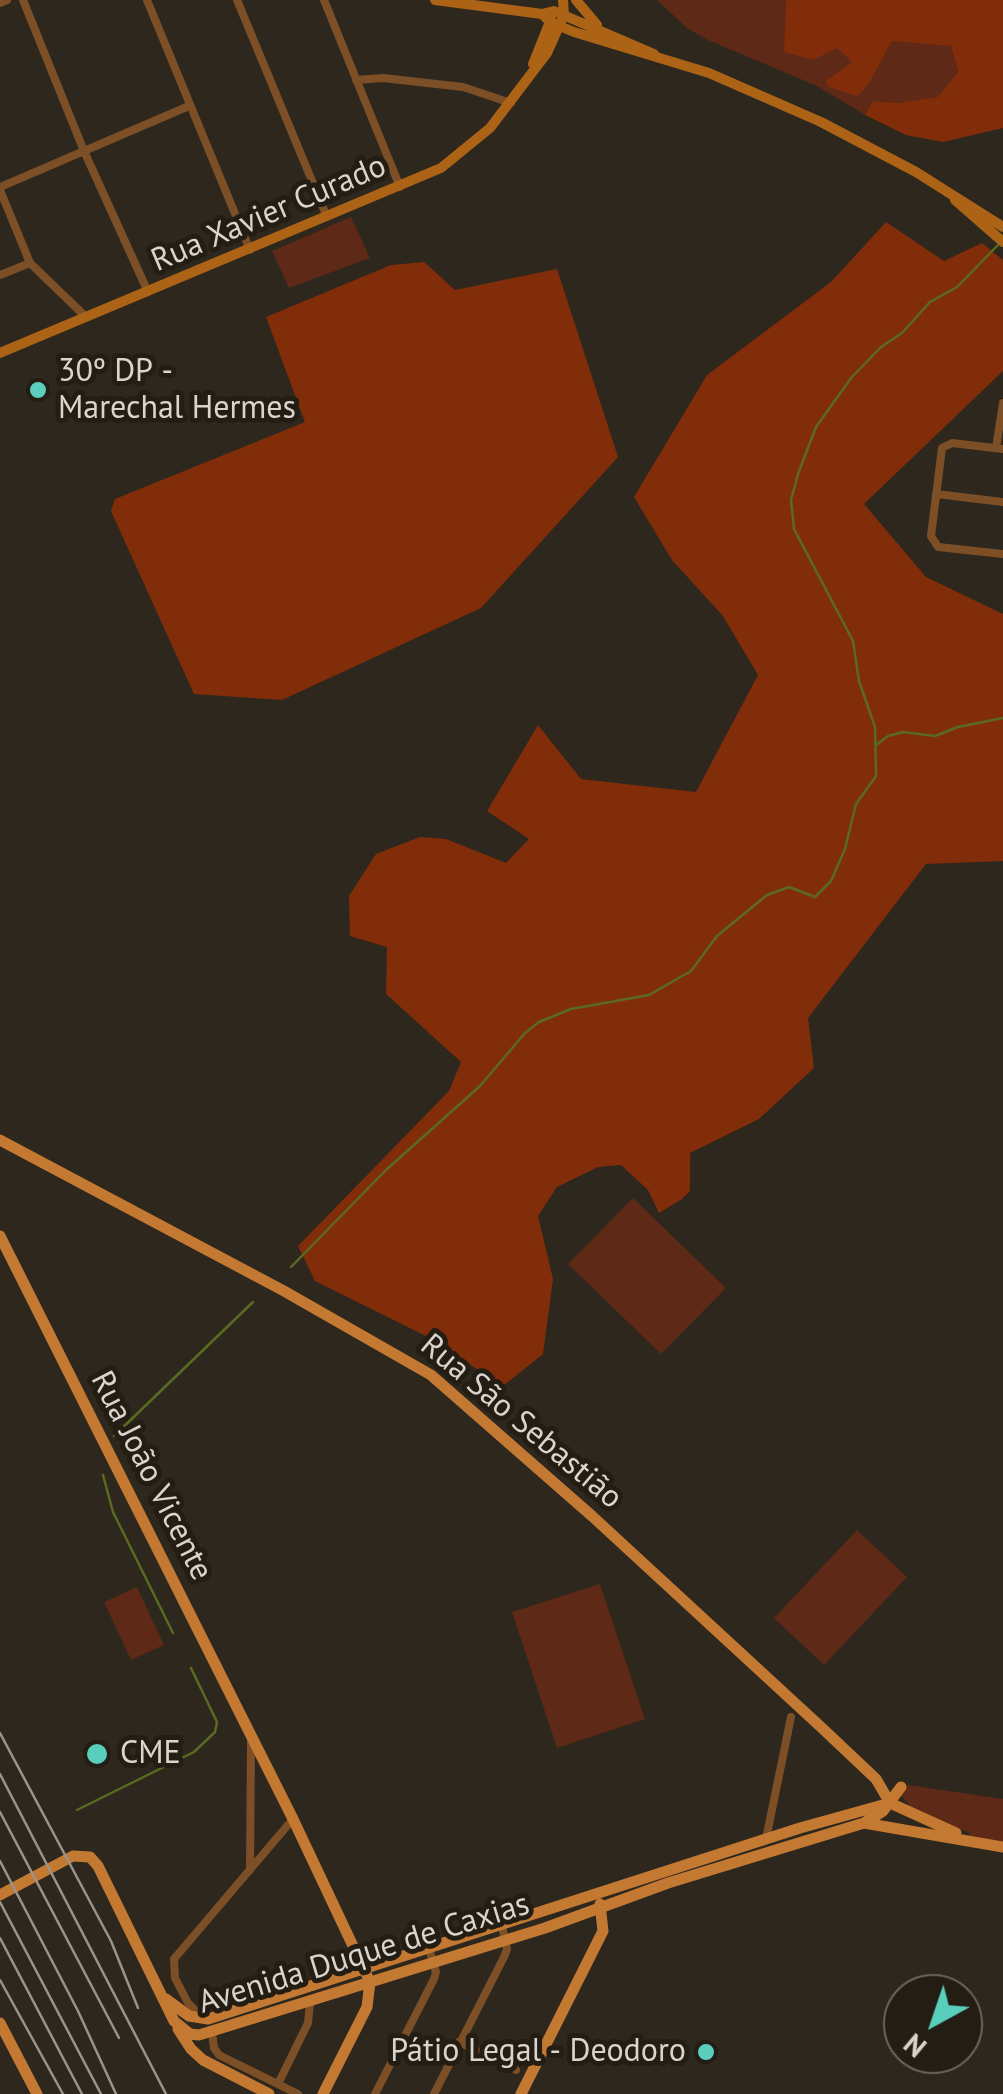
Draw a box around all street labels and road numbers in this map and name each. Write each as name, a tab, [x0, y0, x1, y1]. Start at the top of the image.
street label: Rua Xavier Curado	[146, 147, 392, 281]
street label: Rua São Sebastião	[412, 1327, 630, 1517]
street label: Rua João Vicente	[82, 1365, 220, 1587]
street label: Avenida Duque de Caxias	[194, 1885, 534, 2023]

